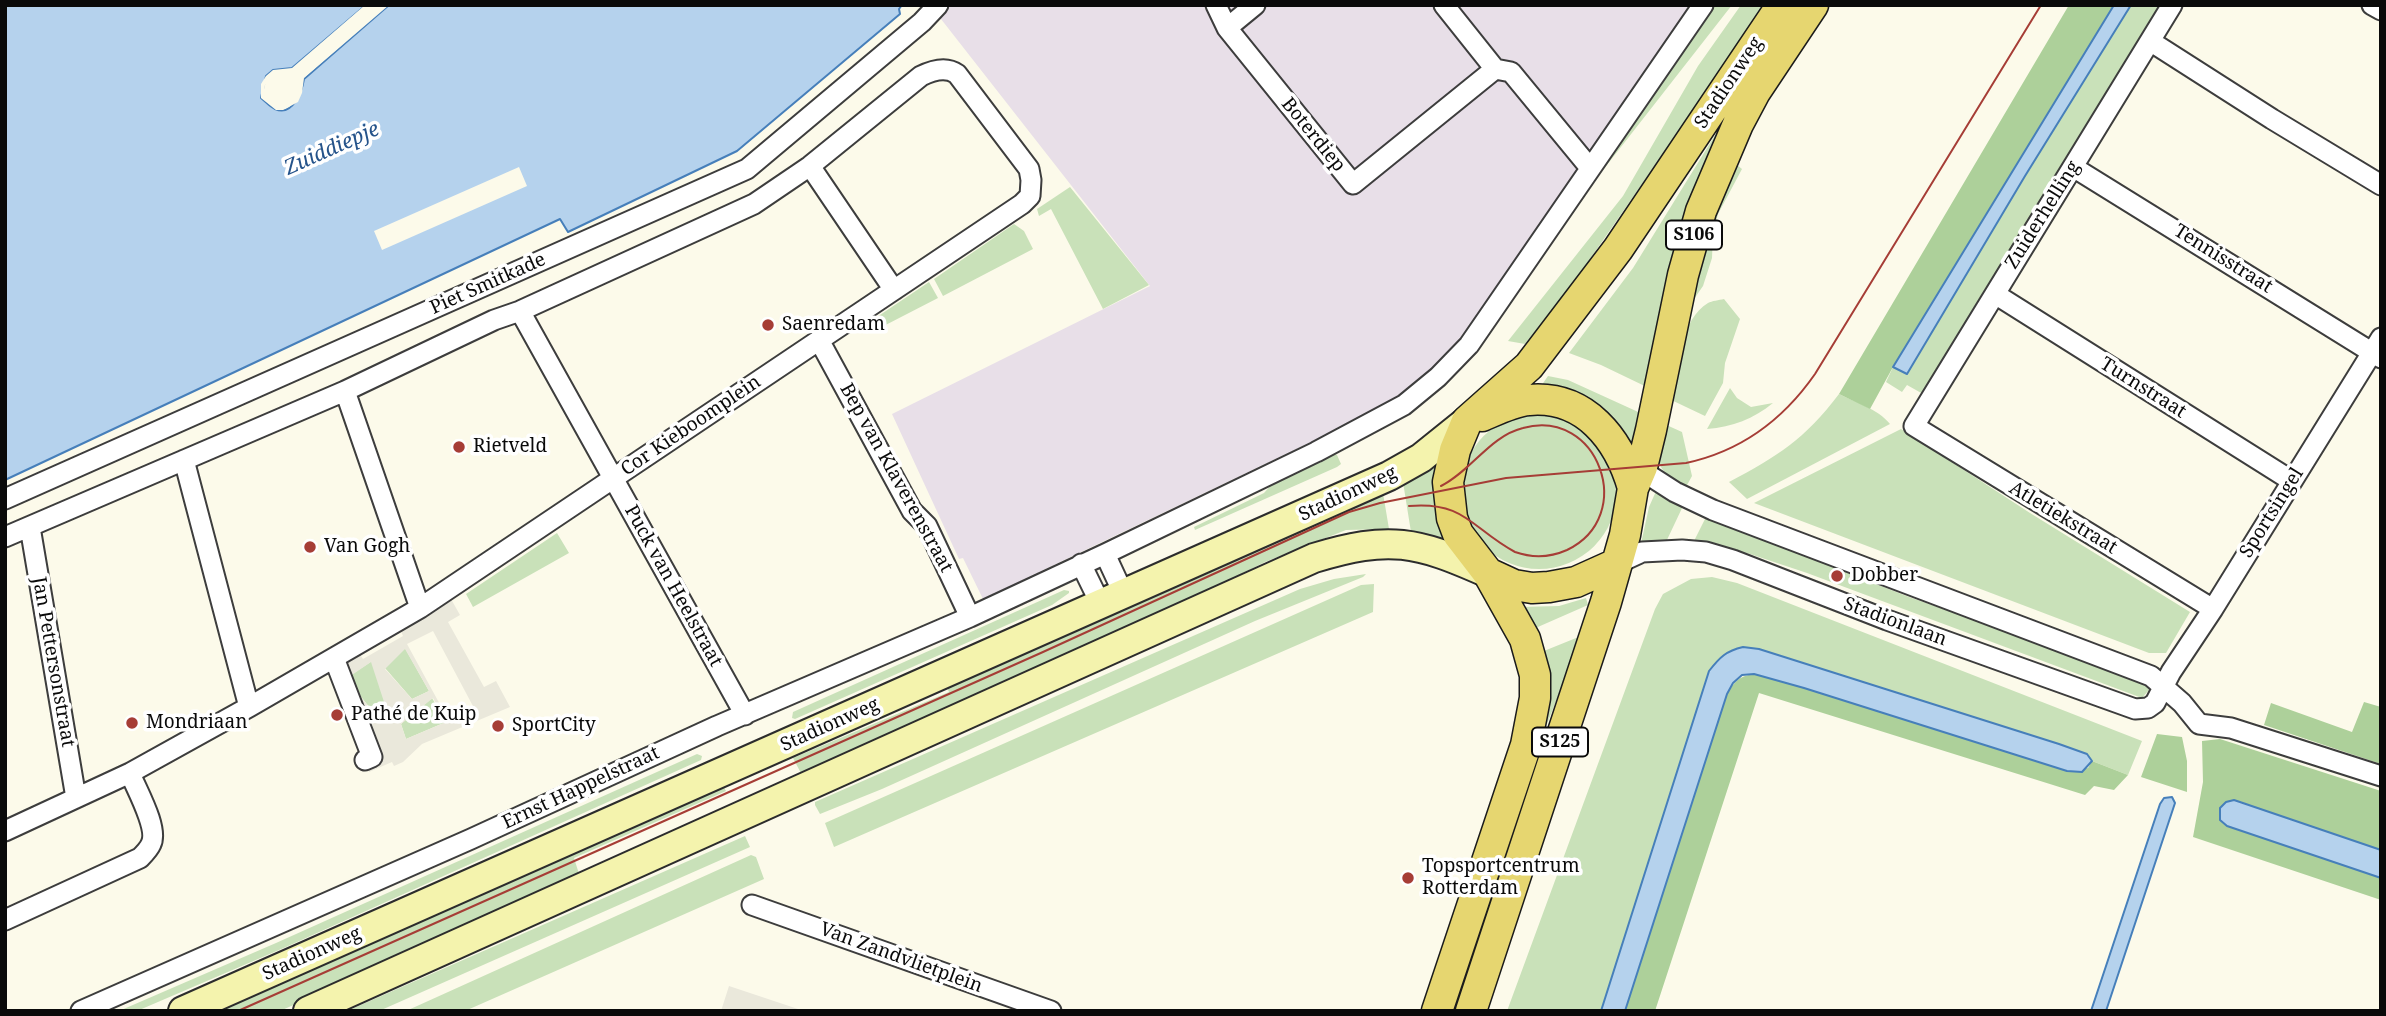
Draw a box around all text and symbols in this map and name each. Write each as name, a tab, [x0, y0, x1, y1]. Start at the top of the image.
street label: Stadionweg	[1690, 33, 1768, 133]
street label: Boterdiep	[1276, 93, 1350, 177]
water label: Zuiddiepje	[281, 117, 383, 181]
street label: Zuiderhelling	[2001, 157, 2085, 273]
road number: S106	[1666, 220, 1722, 249]
street label: Tennisstraat	[2169, 220, 2277, 298]
street label: Piet Smitkade	[427, 248, 549, 320]
place label: Saenredam	[782, 314, 885, 336]
marker: Saenredam	[760, 317, 776, 333]
street label: Turnstraat	[2096, 353, 2190, 423]
street label: Cor Kieboomplein	[617, 371, 765, 481]
street label: Bep van Klaverenstraat	[835, 380, 957, 576]
place label: Rietveld	[473, 436, 547, 458]
marker: Rietveld	[451, 439, 467, 455]
street label: Stadionweg	[1295, 461, 1401, 527]
street label: Sportsingel	[2235, 464, 2309, 562]
street label: Atletiekstraat	[2005, 477, 2121, 559]
street label: Puck van Heelstraat	[619, 501, 727, 671]
place label: Van Gogh	[324, 536, 410, 558]
marker: Van Gogh	[302, 539, 318, 555]
place label: Dobber	[1851, 565, 1918, 587]
marker: Dobber	[1829, 568, 1845, 584]
street label: Jan Pettersonstraat	[27, 575, 79, 749]
street label: Stadionlaan	[1840, 593, 1950, 651]
street label: Stadionweg	[777, 693, 883, 757]
place label: Pathé de Kuip	[351, 704, 477, 726]
marker: Pathé de Kuip	[329, 707, 345, 723]
place label: Mondriaan	[146, 712, 247, 734]
marker: Mondriaan	[124, 715, 140, 731]
place label: SportCity	[512, 715, 596, 737]
marker: SportCity	[490, 718, 506, 734]
road number: S125	[1532, 728, 1588, 756]
street label: Ernst Happelstraat	[499, 742, 663, 834]
place label: Topsportcentrum Rotterdam	[1422, 856, 1580, 900]
marker: Topsportcentrum Rotterdam	[1400, 870, 1416, 886]
street label: Van Zandvlietplein	[817, 918, 985, 998]
street label: Stadionweg	[259, 922, 365, 986]

